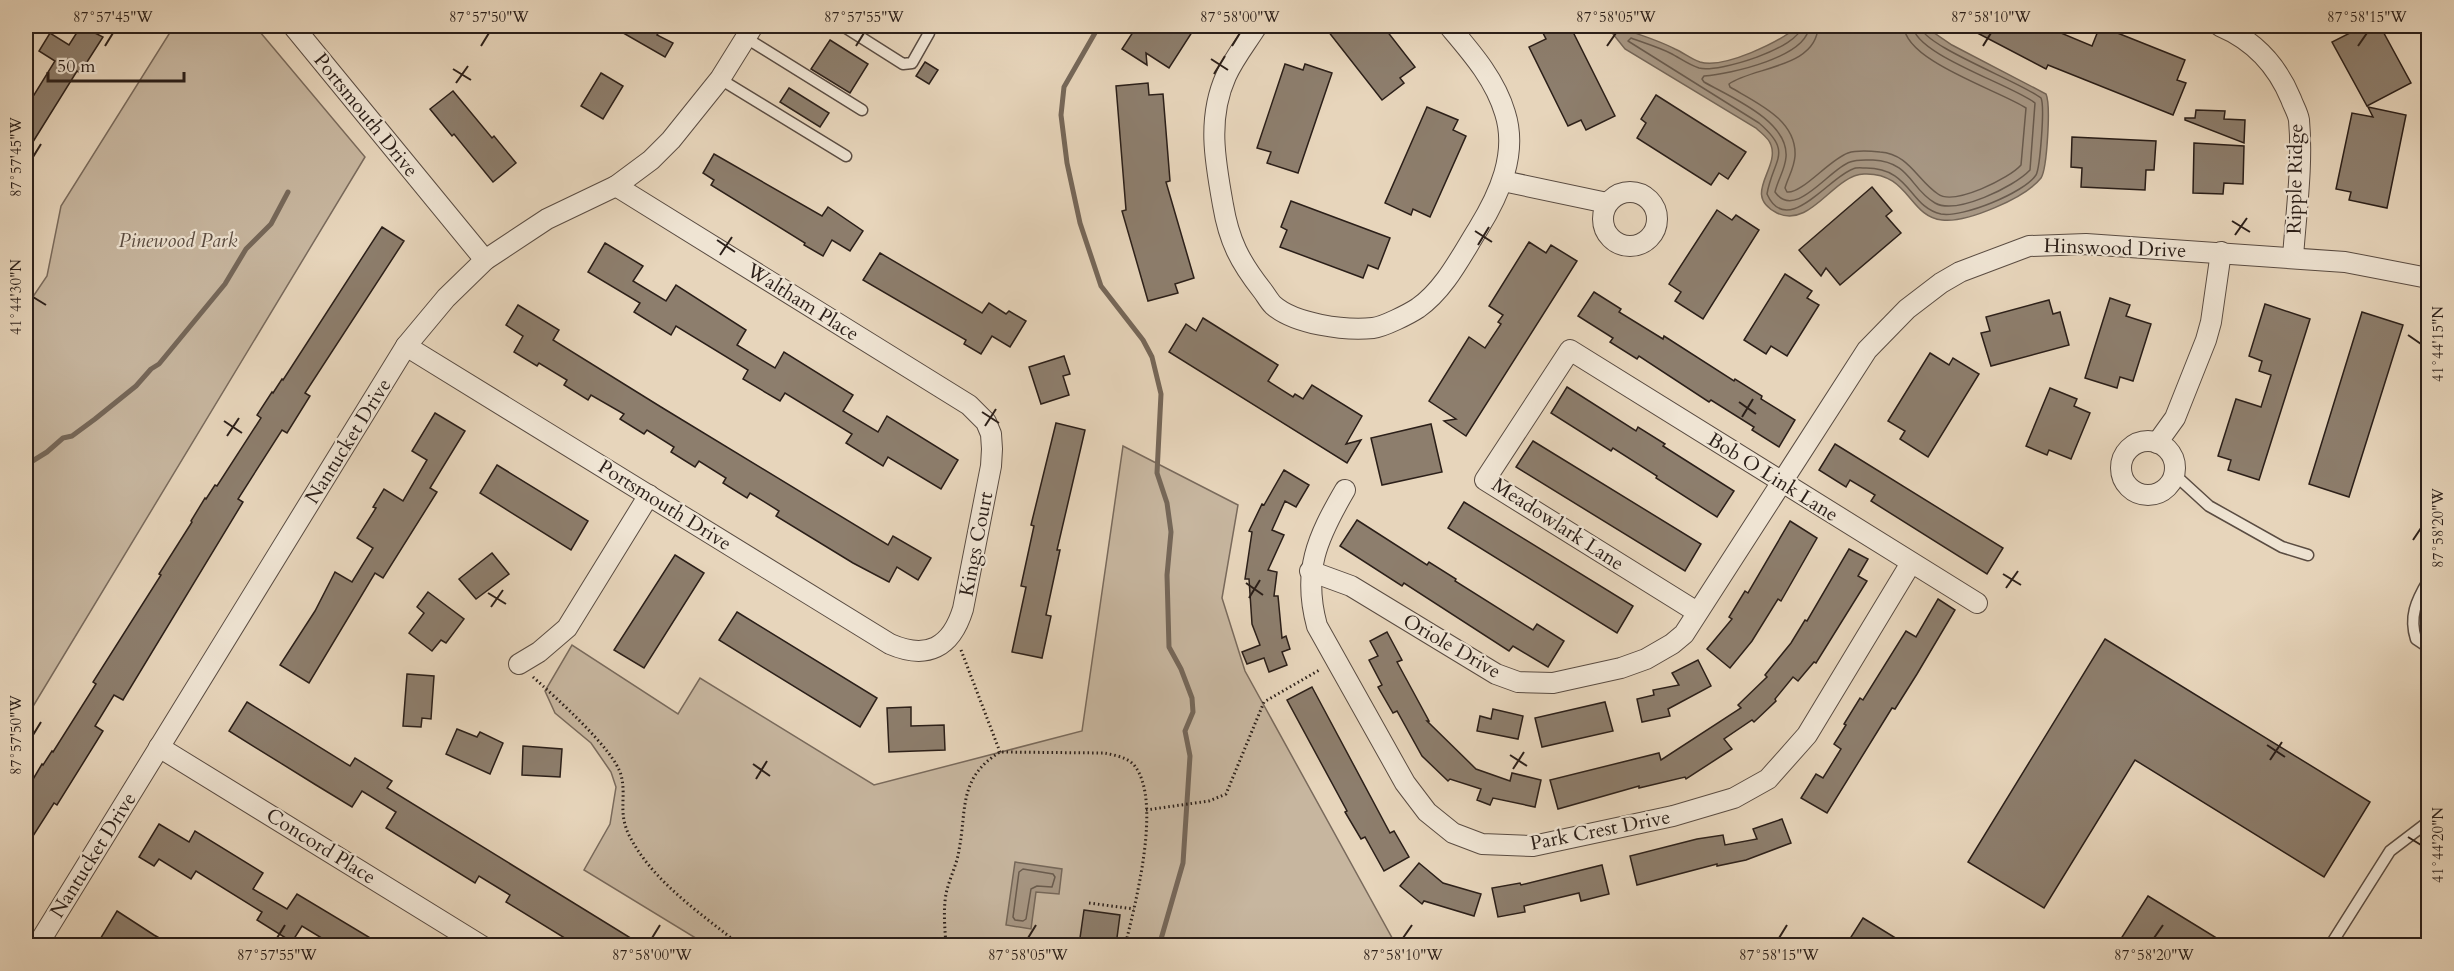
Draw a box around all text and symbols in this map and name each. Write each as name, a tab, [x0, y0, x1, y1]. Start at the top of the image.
text: 87°57'45"W	[73, 7, 153, 27]
text: 87°57'50"W	[449, 7, 529, 27]
text: 87°57'55"W	[824, 7, 904, 27]
text: 87°58'00"W	[1200, 7, 1280, 27]
text: 87°58'05"W	[1576, 7, 1656, 27]
text: 87°58'10"W	[1951, 7, 2031, 27]
text: 87°58'15"W	[2327, 7, 2407, 27]
scale bar	[48, 45, 184, 83]
street label: Portsmouth Drive	[307, 47, 425, 183]
text: 50 m	[57, 54, 96, 79]
text: 87°57'45"W	[6, 117, 26, 197]
street label: Ripple Ridge	[2281, 123, 2309, 235]
park label: Pinewood Park	[119, 227, 238, 254]
street label: Hinswood Drive	[2043, 232, 2187, 264]
street label: Waltham Place	[741, 256, 864, 347]
text: 41°44'30"N	[6, 259, 26, 335]
text: 41°44'15"N	[2428, 306, 2448, 382]
street label: Nantucket Drive	[299, 373, 397, 509]
street label: Bob O Link Lane	[1702, 426, 1844, 528]
street label: Portsmouth Drive	[593, 453, 737, 557]
street label: Meadowlark Lane	[1487, 471, 1629, 577]
text: 87°58'20"W	[2428, 488, 2448, 568]
street label: Kings Court	[953, 489, 999, 599]
street label: Oriole Drive	[1398, 607, 1506, 685]
text: 87°57'50"W	[6, 695, 26, 775]
street label: Nantucket Drive	[44, 787, 142, 923]
street label: Concord Place	[261, 802, 381, 890]
street label: Park Crest Drive	[1528, 803, 1672, 857]
text: 41°44'20"N	[2428, 807, 2448, 883]
text: 87°57'55"W	[237, 945, 317, 965]
text: 87°58'00"W	[612, 945, 692, 965]
text: 87°58'05"W	[988, 945, 1068, 965]
text: 87°58'10"W	[1363, 945, 1443, 965]
text: 87°58'15"W	[1739, 945, 1819, 965]
text: 87°58'20"W	[2114, 945, 2194, 965]

